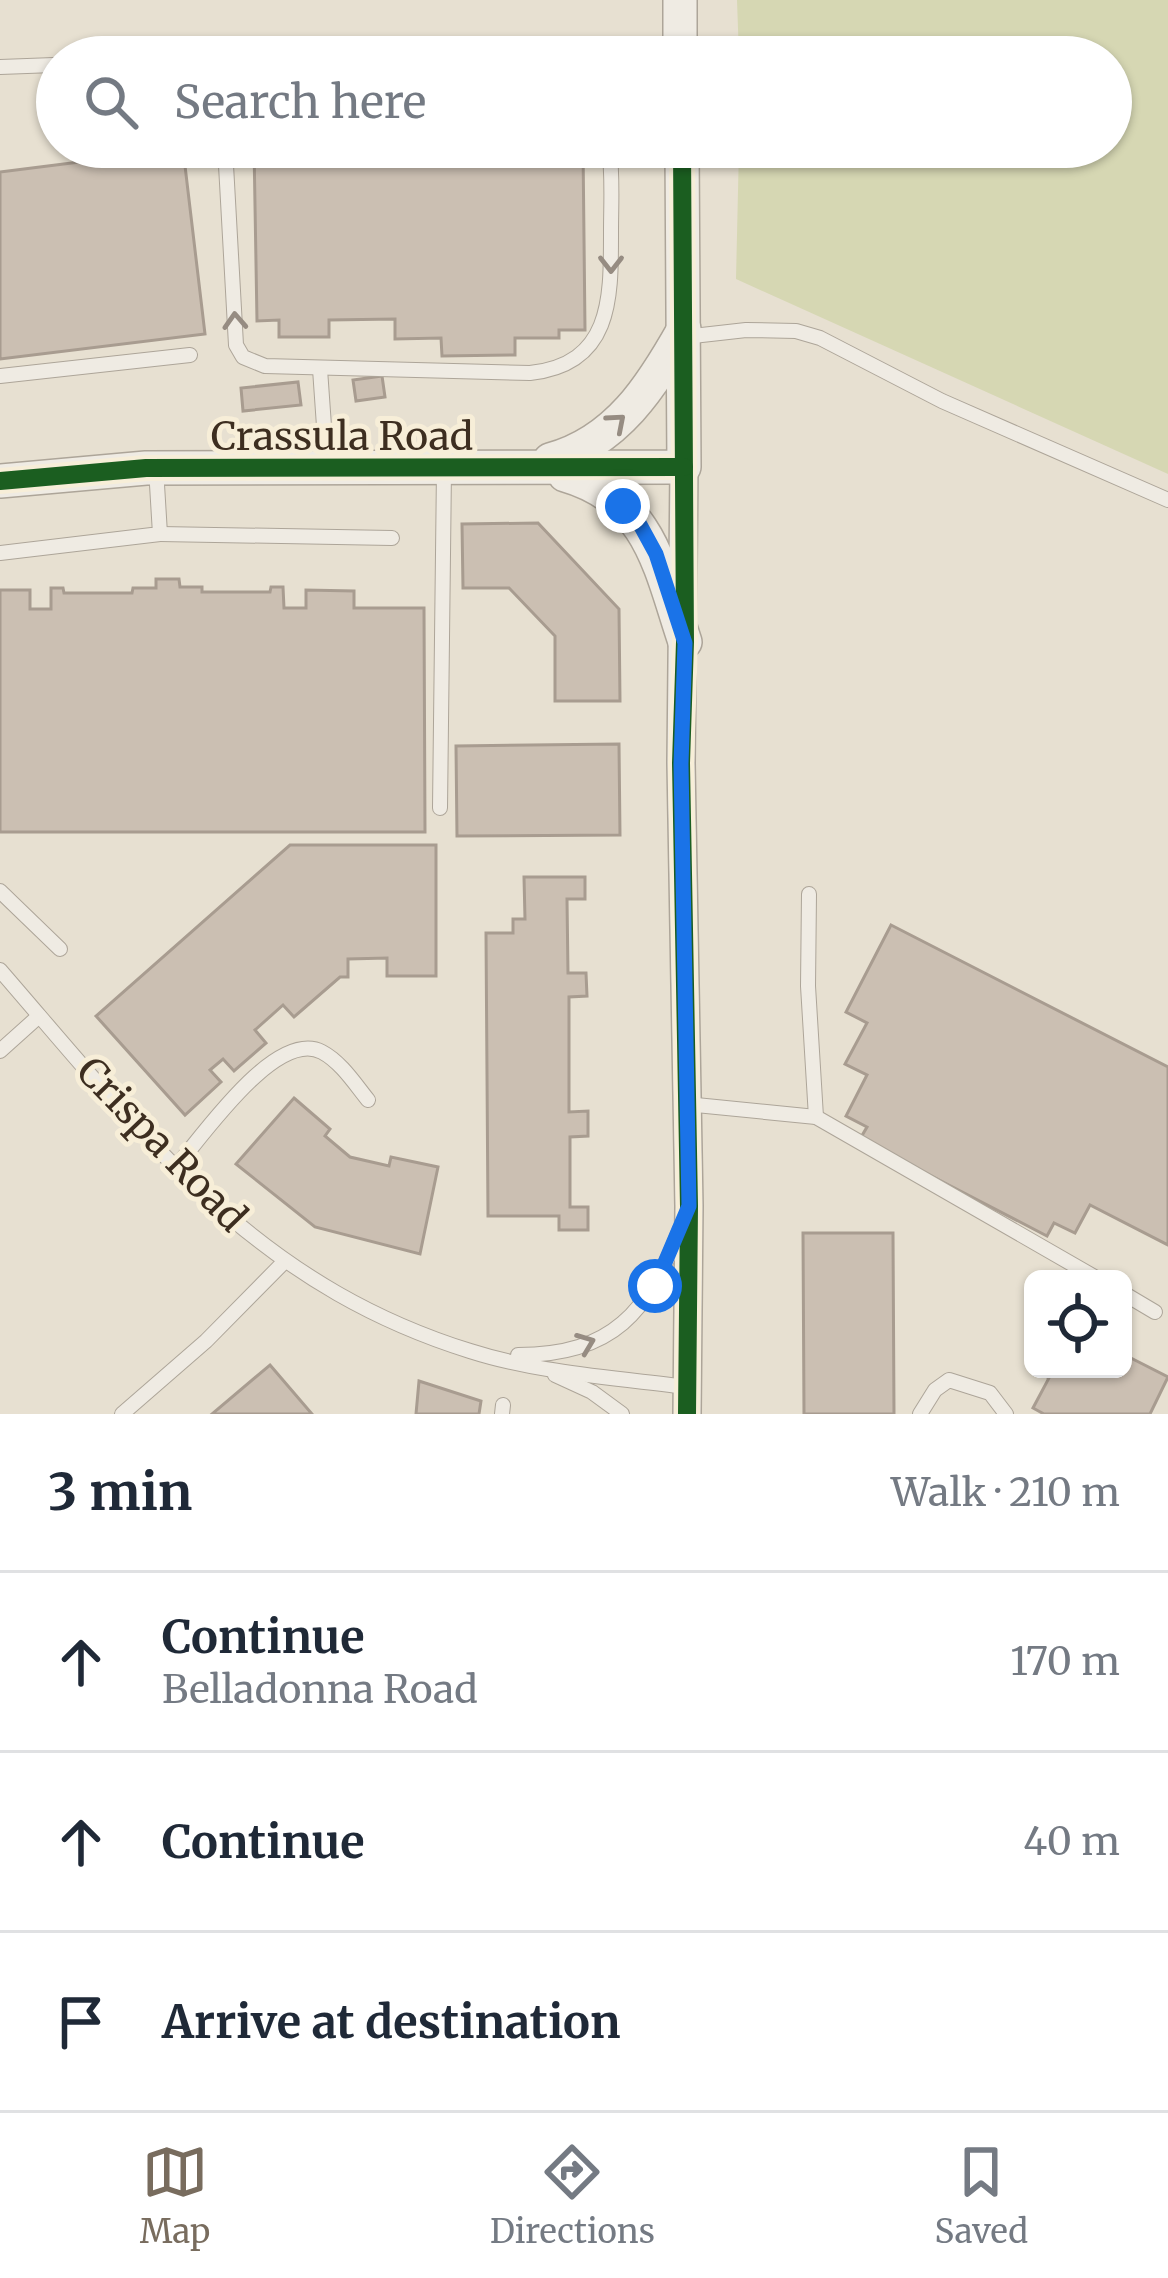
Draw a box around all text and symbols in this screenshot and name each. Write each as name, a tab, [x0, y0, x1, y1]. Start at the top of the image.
search box	[36, 36, 1132, 168]
icon: search	[78, 69, 144, 135]
text: Search here	[174, 74, 426, 130]
one-way arrow	[598, 256, 624, 274]
one-way arrow	[222, 311, 248, 330]
street label: Crassula Road	[211, 412, 473, 461]
one-way arrow	[604, 415, 625, 436]
route end	[596, 479, 650, 533]
street label: Crispa Road	[66, 1047, 257, 1242]
route start	[628, 1259, 682, 1313]
map controls	[1024, 1270, 1132, 1378]
button: locate	[1024, 1270, 1132, 1378]
one-way arrow	[575, 1332, 596, 1357]
text: 3 min	[48, 1460, 192, 1524]
text: Walk · 210 m	[891, 1468, 1120, 1517]
text: Continue	[162, 1609, 364, 1665]
icon: ahead	[48, 1629, 114, 1695]
text: 170 m	[1010, 1637, 1120, 1686]
text: Belladonna Road	[162, 1665, 478, 1714]
icon: ahead	[48, 1809, 114, 1875]
text: Continue	[162, 1814, 364, 1870]
text: 40 m	[1023, 1817, 1120, 1866]
icon: arrive	[48, 1989, 114, 2055]
text: Arrive at destination	[162, 1994, 620, 2050]
tab: Map	[140, 2139, 210, 2252]
tab: Directions	[490, 2139, 655, 2252]
tab: Saved	[935, 2139, 1028, 2252]

